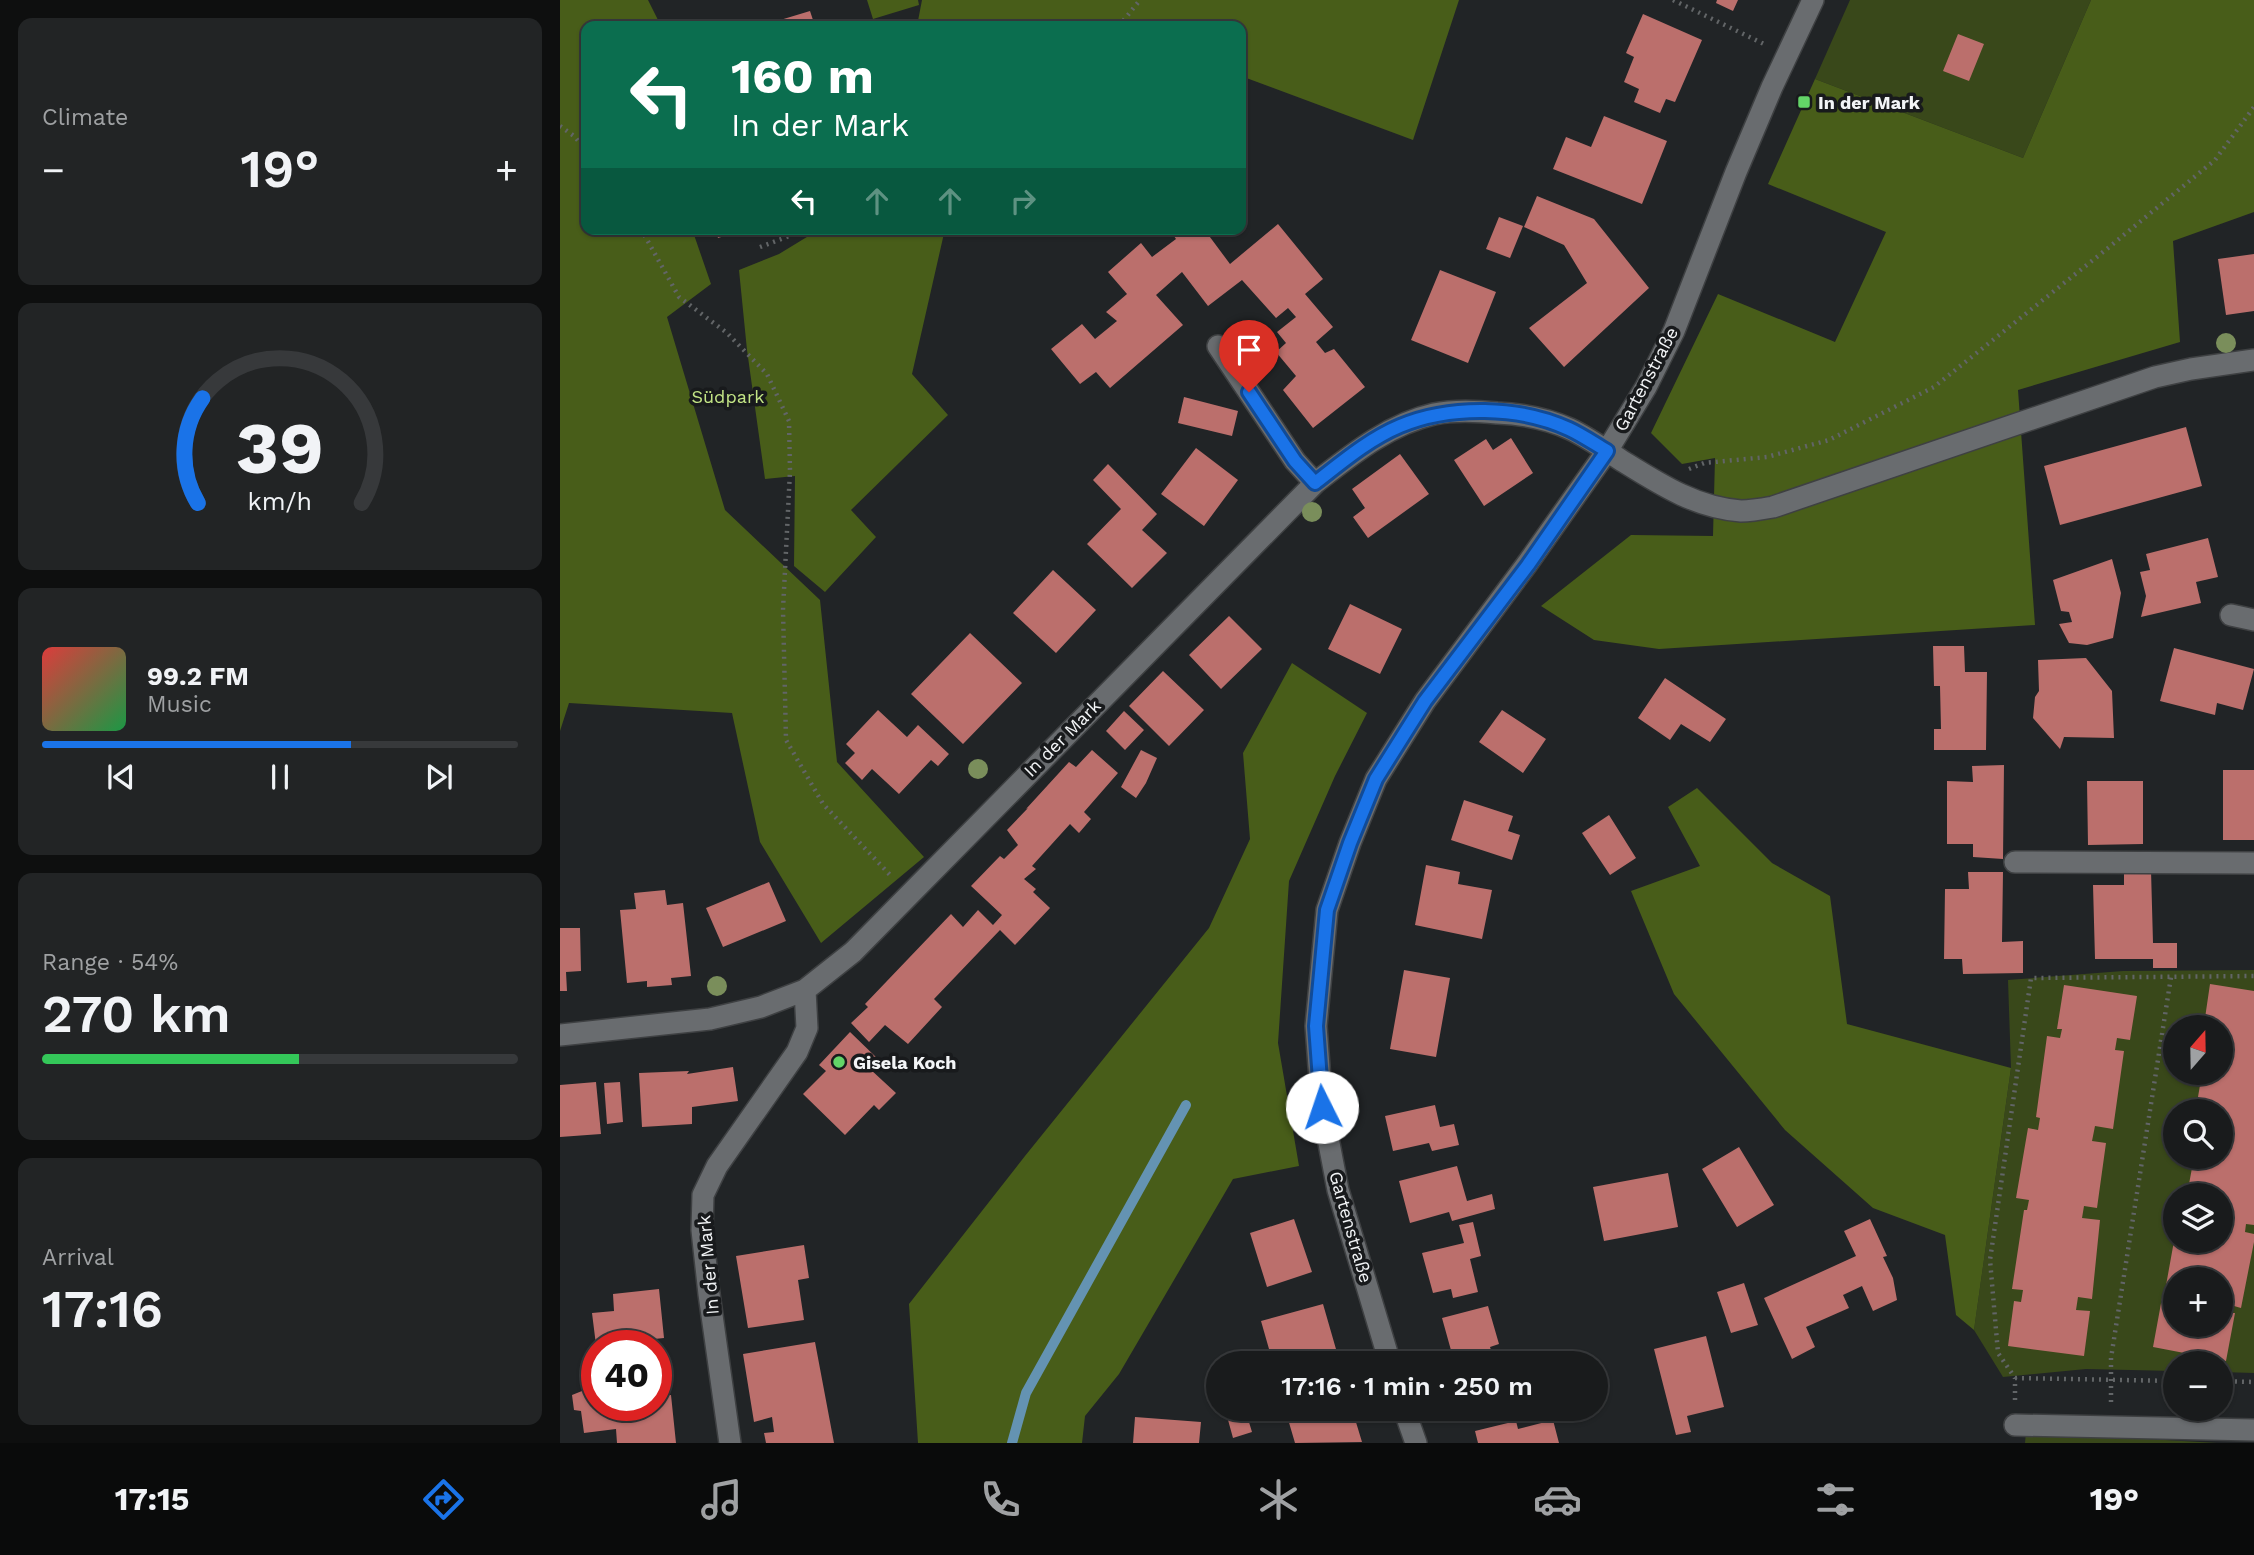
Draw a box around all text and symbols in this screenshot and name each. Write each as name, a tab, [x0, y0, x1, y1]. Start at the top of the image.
text: 160 m	[731, 47, 874, 105]
icon: left	[616, 49, 707, 140]
place label: In der Mark	[1818, 92, 1921, 113]
marker: In der Mark	[1796, 94, 1812, 110]
text: Climate	[42, 104, 128, 131]
text: In der Mark	[731, 106, 909, 144]
text: 19°	[241, 139, 319, 200]
text: −	[42, 148, 65, 192]
text: +	[495, 148, 518, 192]
icon: left	[785, 182, 823, 220]
icon: ahead	[858, 182, 896, 220]
icon: ahead	[931, 182, 969, 220]
icon: right	[1004, 182, 1042, 220]
pin	[1219, 320, 1279, 392]
street label: Gartenstraße	[1610, 323, 1682, 435]
icon: arrive	[1230, 331, 1268, 369]
park label: Südpark	[692, 386, 764, 407]
text: 39	[236, 405, 324, 491]
text: km/h	[248, 486, 312, 515]
text: 99.2 FM	[147, 661, 249, 691]
text: Music	[147, 691, 212, 718]
street label: In der Mark	[1019, 695, 1105, 781]
icon: previous	[102, 758, 140, 796]
icon: pause	[261, 758, 299, 796]
icon: next	[420, 758, 458, 796]
text: Range · 54%	[42, 949, 178, 976]
text: 270 km	[42, 984, 231, 1045]
north arrow	[2163, 1015, 2233, 1085]
map controls	[2163, 1015, 2233, 1421]
place label: Gisela Koch	[853, 1052, 957, 1073]
marker: Gisela Koch	[831, 1054, 847, 1070]
position arrow	[1285, 1070, 1359, 1144]
button: search	[2163, 1099, 2233, 1169]
street label: Gartenstraße	[1325, 1169, 1377, 1285]
button: layers	[2163, 1183, 2233, 1253]
street label: In der Mark	[693, 1214, 723, 1316]
text: Arrival	[42, 1244, 114, 1271]
button: +	[2163, 1267, 2233, 1337]
text: 17:16	[42, 1279, 163, 1340]
speed limit sign: 40	[581, 1330, 672, 1421]
button: −	[2163, 1351, 2233, 1421]
text: 17:16 · 1 min · 250 m	[1281, 1371, 1533, 1401]
icon: directions	[419, 1475, 468, 1524]
icon: music	[697, 1475, 746, 1524]
icon: phone	[976, 1475, 1025, 1524]
icon: climate	[1254, 1475, 1303, 1524]
icon: car	[1533, 1475, 1582, 1524]
icon: filters	[1811, 1475, 1860, 1524]
text: 17:15	[115, 1480, 190, 1518]
text: 19°	[2090, 1480, 2139, 1518]

